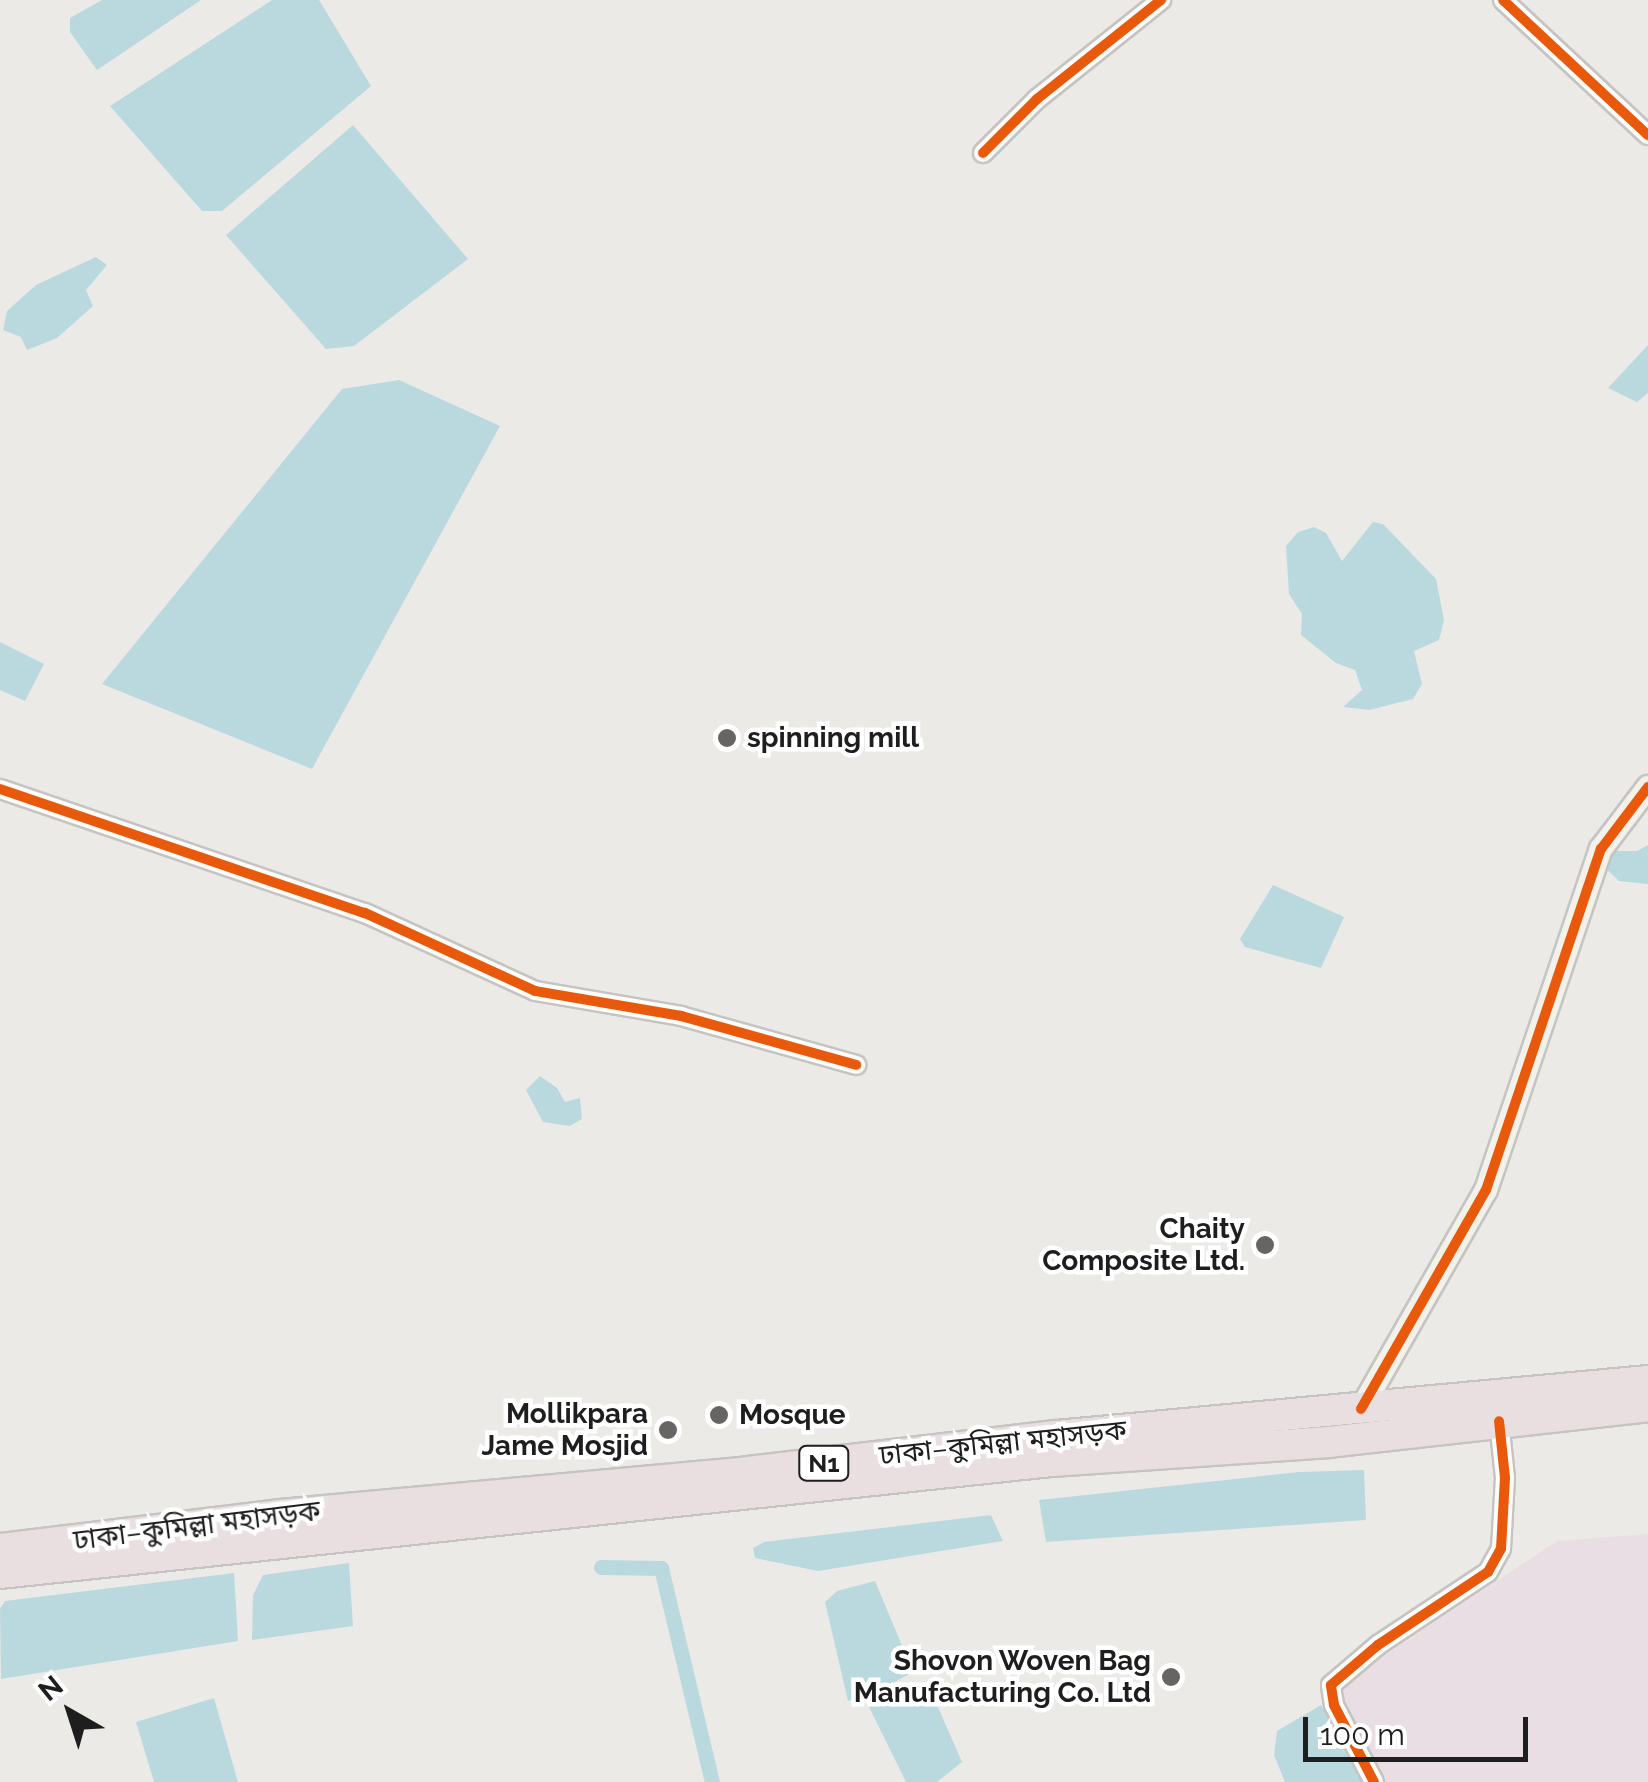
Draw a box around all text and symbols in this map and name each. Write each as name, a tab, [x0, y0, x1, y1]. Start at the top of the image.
place label: spinning mill	[747, 721, 919, 755]
marker: spinning mill	[716, 727, 738, 749]
place label: Chaity Composite Ltd.	[1042, 1212, 1245, 1278]
marker: Chaity Composite Ltd.	[1254, 1234, 1276, 1256]
place label: Mollikpara Jame Mosjid	[482, 1397, 648, 1463]
place label: Mosque	[739, 1398, 846, 1432]
marker: Mosque	[708, 1404, 730, 1426]
street label: ঢাকা–কুমিল্লা মহাসড়ক	[878, 1413, 1128, 1473]
marker: Mollikpara Jame Mosjid	[657, 1419, 679, 1441]
road number: N1	[796, 1443, 852, 1483]
street label: ঢাকা–কুমিল্লা মহাসড়ক	[72, 1494, 322, 1558]
place label: Shovon Woven Bag Manufacturing Co. Ltd	[854, 1644, 1151, 1710]
north arrow	[20, 1662, 120, 1762]
marker: Shovon Woven Bag Manufacturing Co. Ltd	[1160, 1666, 1182, 1688]
text: N	[32, 1669, 69, 1708]
scale bar	[1308, 1697, 1533, 1759]
text: 100 m	[1320, 1717, 1405, 1752]

